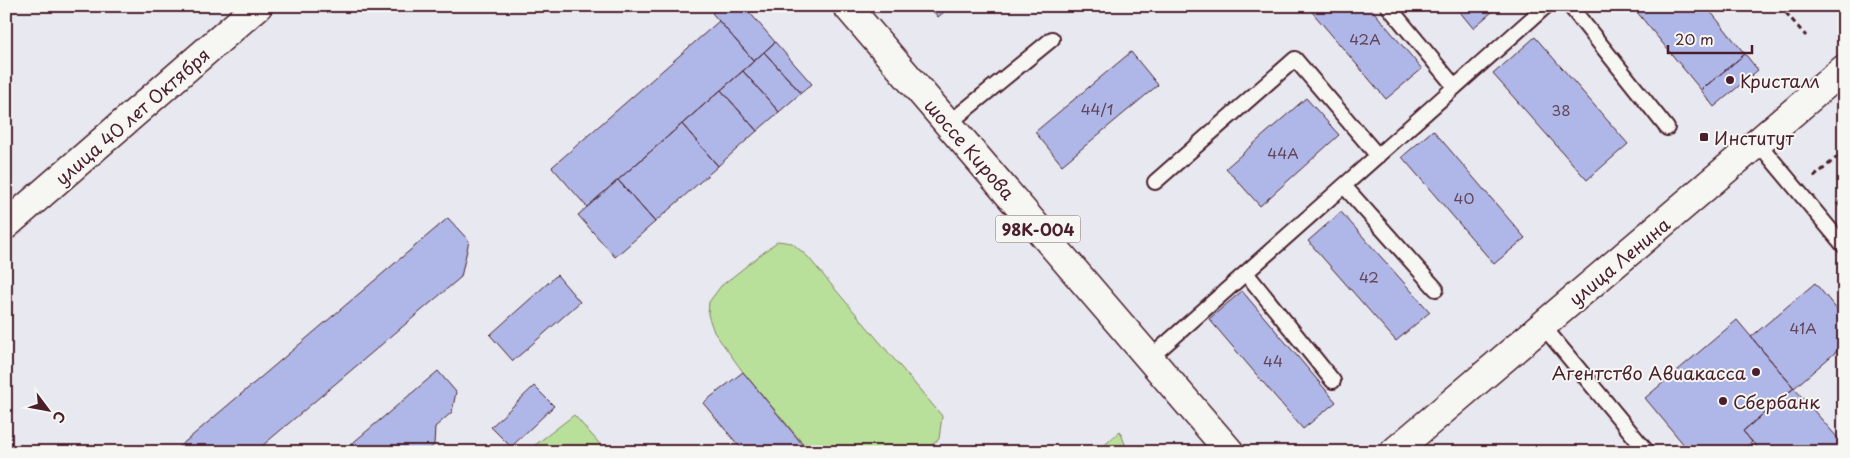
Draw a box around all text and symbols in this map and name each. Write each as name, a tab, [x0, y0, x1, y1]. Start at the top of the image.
scale bar	[1668, 22, 1751, 54]
house number: 42А	[1349, 27, 1381, 50]
text: 20 m	[1675, 27, 1714, 50]
street label: улица 40 лет Октября	[49, 41, 215, 191]
place label: Кристалл	[1740, 67, 1820, 94]
marker: Кристалл	[1724, 74, 1736, 86]
street label: шоссе Кирова	[918, 93, 1022, 206]
house number: 44/1	[1081, 97, 1113, 120]
house number: 38	[1551, 98, 1571, 121]
place label: Институт	[1714, 124, 1795, 151]
marker: Институт	[1698, 131, 1710, 143]
house number: 44А	[1267, 141, 1299, 164]
house number: 40	[1454, 186, 1474, 209]
street label: улица Ленина	[1562, 210, 1676, 311]
road number: 98К-004	[996, 215, 1080, 242]
house number: 42	[1359, 265, 1379, 288]
house number: 41А	[1789, 316, 1817, 339]
house number: 44	[1263, 349, 1283, 372]
place label: Агентство Авиакасса	[1552, 359, 1747, 386]
marker: Агентство Авиакасса	[1750, 366, 1762, 378]
north arrow	[22, 386, 72, 436]
place label: Сбербанк	[1733, 388, 1820, 415]
marker: Сбербанк	[1717, 395, 1729, 407]
text: С	[48, 407, 71, 427]

